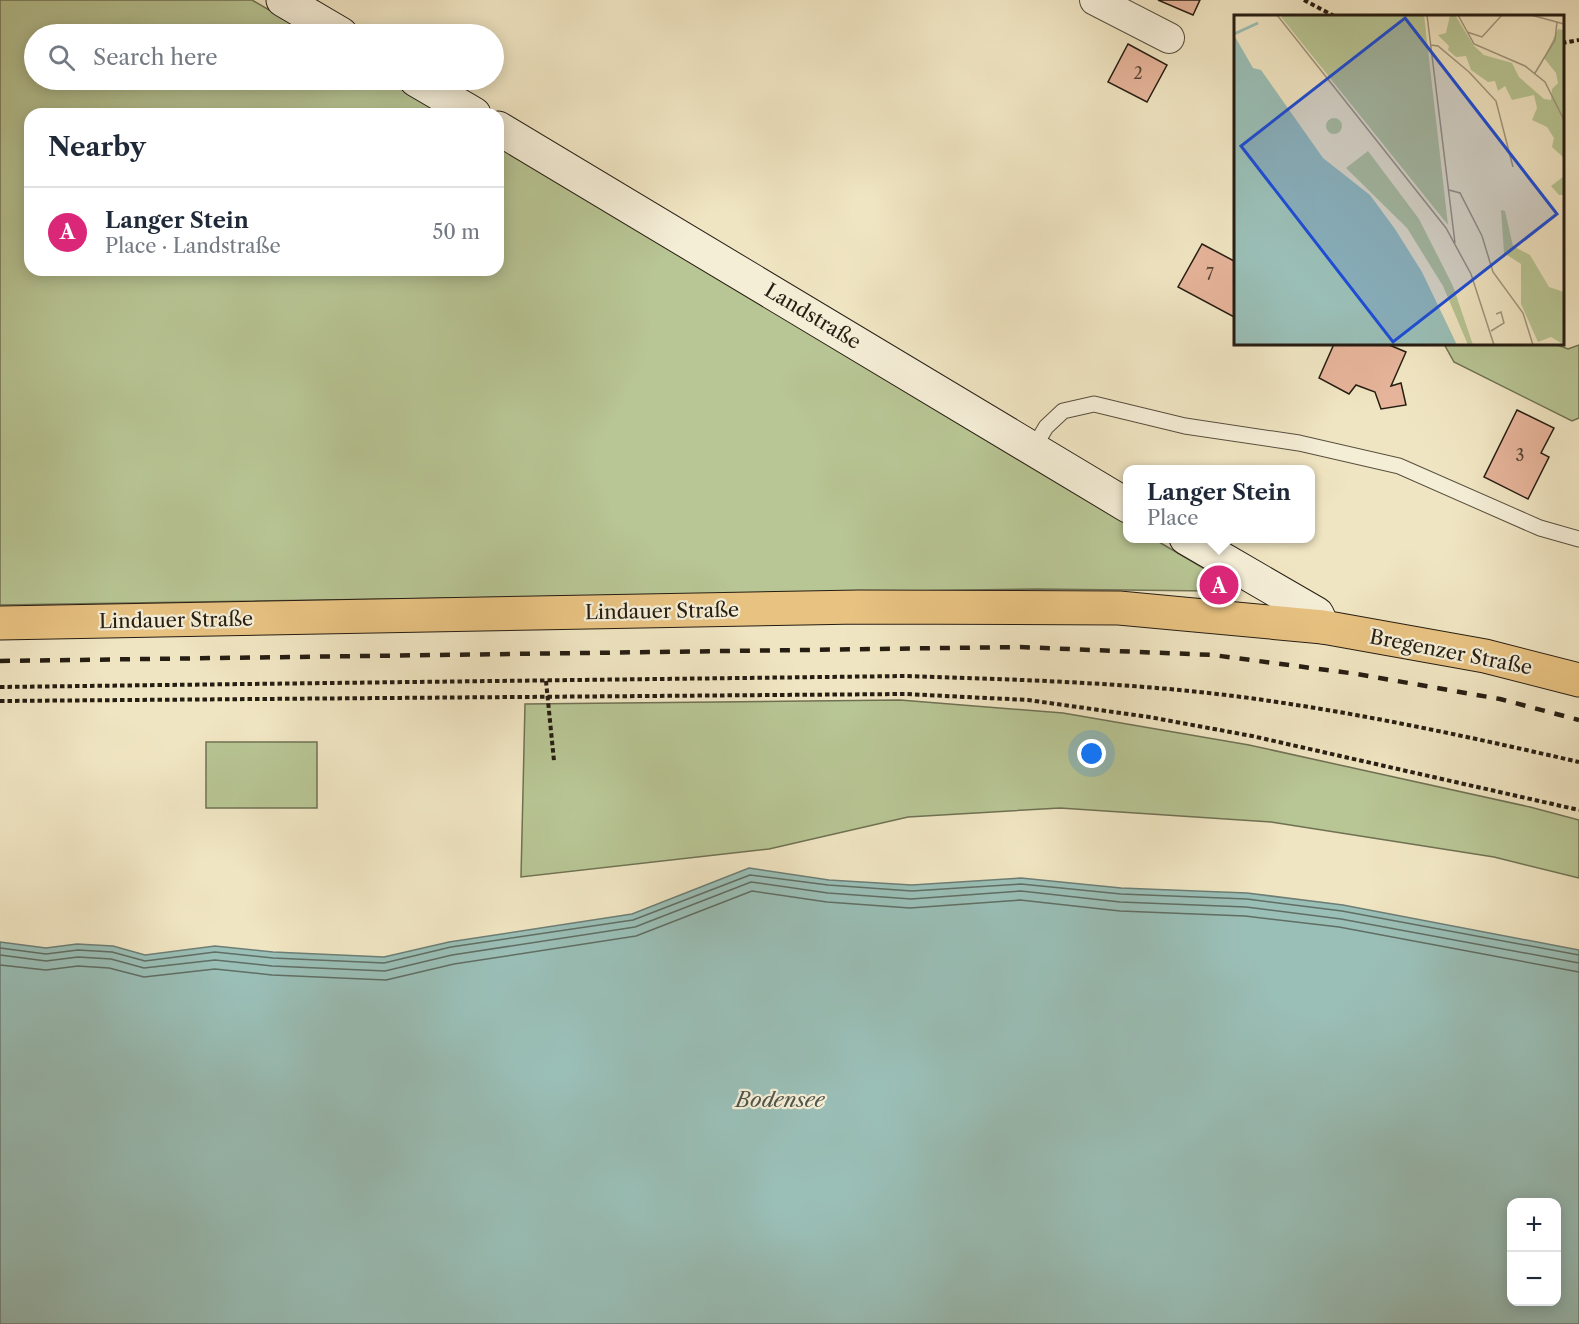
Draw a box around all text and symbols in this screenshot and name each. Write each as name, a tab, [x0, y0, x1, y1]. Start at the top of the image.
inset map	[1234, 15, 1564, 345]
search box	[24, 24, 504, 90]
icon: search	[45, 41, 78, 74]
text: Search here	[93, 44, 218, 71]
house number: 2	[1133, 63, 1143, 83]
text: Nearby	[48, 131, 146, 163]
text: Langer Stein	[105, 207, 249, 234]
text: A	[60, 220, 75, 244]
text: 50 m	[433, 220, 480, 244]
text: Place · Landstraße	[105, 234, 281, 258]
house number: 7	[1206, 264, 1214, 284]
street label: Landstraße	[761, 278, 865, 354]
house number: 3	[1516, 445, 1524, 465]
popup	[1123, 465, 1315, 543]
text: Langer Stein	[1147, 479, 1291, 506]
text: Place	[1147, 506, 1199, 530]
pin: A	[1200, 562, 1238, 608]
street label: Lindauer Straße	[585, 598, 739, 624]
street label: Lindauer Straße	[99, 607, 253, 633]
street label: Bregenzer Straße	[1368, 624, 1534, 680]
your location	[1077, 739, 1106, 768]
water label: Bodensee	[733, 1087, 825, 1112]
map controls	[1507, 1198, 1561, 1306]
button: +	[1507, 1198, 1561, 1252]
button: −	[1507, 1252, 1561, 1306]

